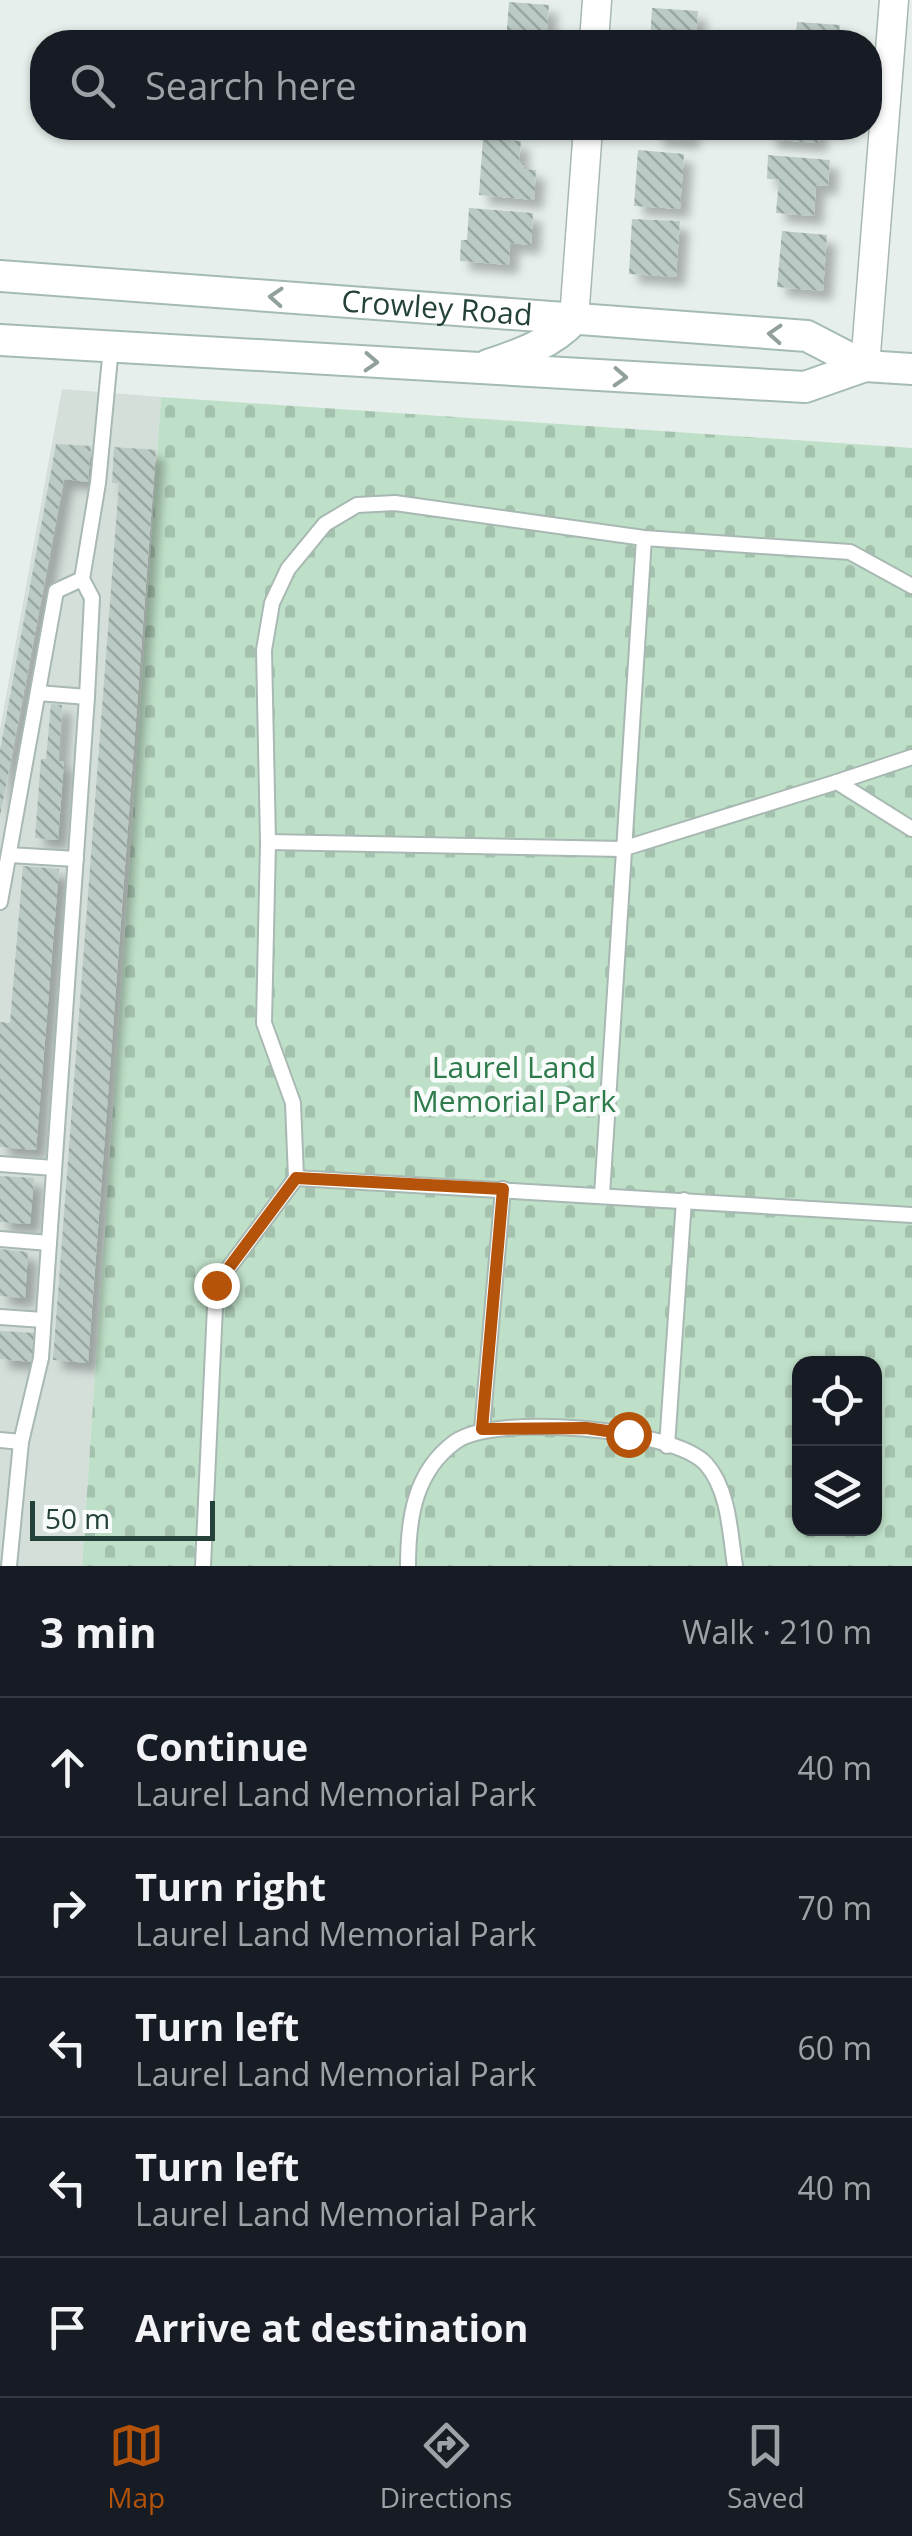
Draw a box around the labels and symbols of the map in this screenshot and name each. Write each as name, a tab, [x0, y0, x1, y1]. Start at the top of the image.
street label: Crowley Road	[340, 279, 534, 335]
one-way arrow	[268, 286, 284, 308]
one-way arrow	[766, 324, 782, 345]
one-way arrow	[364, 351, 380, 372]
one-way arrow	[613, 366, 629, 387]
park label: Laurel Land Memorial Park	[412, 1046, 616, 1121]
route end	[194, 1263, 240, 1309]
route start	[606, 1412, 652, 1458]
scale bar	[30, 1496, 215, 1540]

